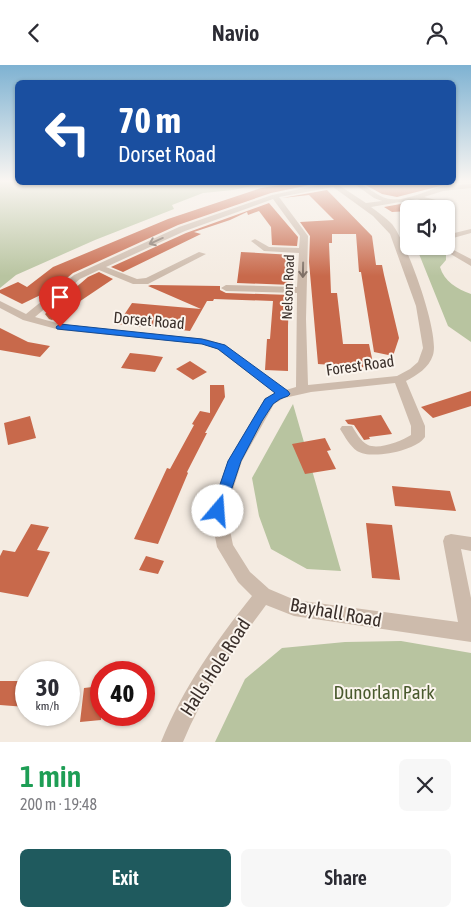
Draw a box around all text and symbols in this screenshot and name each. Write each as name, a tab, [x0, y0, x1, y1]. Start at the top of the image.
icon: back	[20, 19, 48, 47]
icon: person	[423, 19, 451, 47]
text: Navio	[212, 20, 259, 46]
icon: left	[35, 100, 100, 165]
text: 70 m	[118, 100, 181, 140]
text: Dorset Road	[118, 141, 216, 167]
map controls	[400, 200, 455, 255]
button: sound	[400, 200, 455, 255]
one-way arrow	[148, 236, 163, 246]
street label: Nelson Road	[279, 254, 297, 320]
one-way arrow	[298, 261, 308, 277]
pin	[39, 276, 81, 327]
icon: arrive	[46, 283, 74, 311]
street label: Dorset Road	[113, 308, 185, 332]
street label: Forest Road	[325, 351, 395, 379]
position arrow	[191, 484, 243, 536]
street label: Bayhall Road	[288, 593, 384, 631]
street label: Halls Hole Road	[175, 614, 255, 720]
speed limit sign: 40	[90, 661, 155, 726]
text: 30	[36, 673, 59, 701]
park label: Dunorlan Park	[334, 681, 435, 703]
text: km/h	[36, 699, 59, 713]
text: 1 min	[20, 759, 81, 793]
button: close	[399, 759, 451, 811]
text: 200 m · 19:48	[20, 795, 97, 813]
button: Exit	[20, 849, 231, 907]
button: Share	[241, 849, 451, 907]

